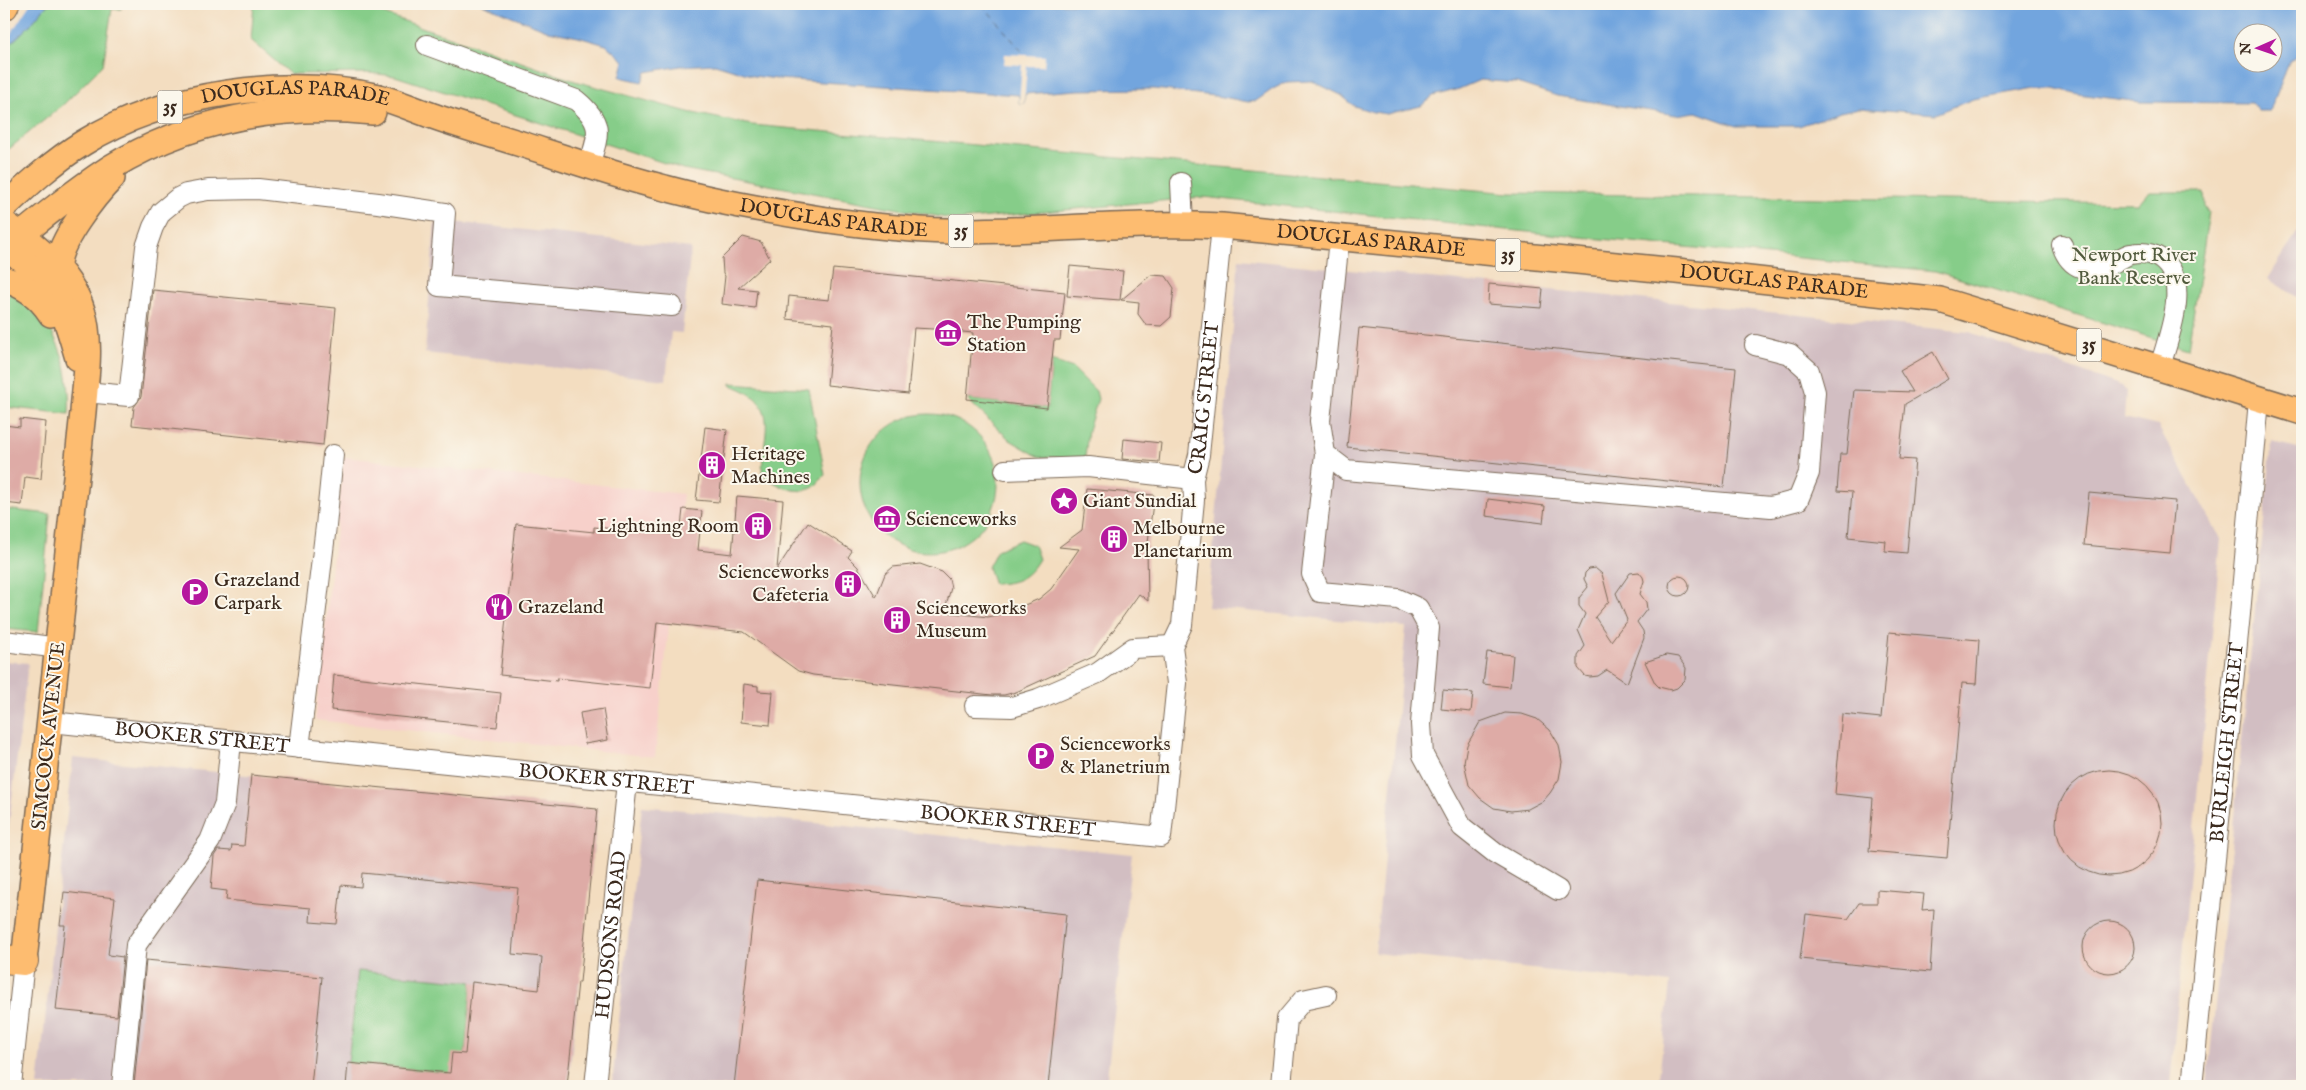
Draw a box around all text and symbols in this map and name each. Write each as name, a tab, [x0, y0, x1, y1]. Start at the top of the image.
north arrow	[2234, 22, 2284, 72]
text: N	[2237, 42, 2255, 56]
street label: DOUGLAS PARADE	[199, 75, 393, 112]
road number: 35	[158, 90, 182, 124]
street label: DOUGLAS PARADE	[737, 193, 929, 243]
road number: 35	[948, 215, 974, 248]
street label: DOUGLAS PARADE	[1275, 219, 1467, 263]
road number: 35	[1496, 238, 1520, 272]
park label: Newport River Bank Reserve	[2072, 243, 2197, 291]
street label: DOUGLAS PARADE	[1678, 259, 1870, 305]
place label: The Pumping Station	[967, 310, 1082, 358]
museum icon: The Pumping Station	[933, 318, 963, 348]
street label: CRAIG STREET	[1182, 320, 1225, 477]
road number: 35	[2076, 328, 2102, 362]
place label: Heritage Machines	[731, 442, 810, 490]
building icon: Heritage Machines	[697, 450, 727, 480]
place icon: Giant Sundial	[1049, 486, 1079, 516]
place label: Giant Sundial	[1083, 489, 1197, 514]
museum icon: Scienceworks	[872, 504, 902, 534]
place label: Scienceworks	[906, 507, 1016, 532]
building icon: Lightning Room	[743, 511, 773, 541]
place label: Lightning Room	[597, 514, 739, 539]
place label: Melbourne Planetarium	[1133, 516, 1232, 564]
building icon: Melbourne Planetarium	[1099, 524, 1129, 554]
place label: Scienceworks Cafeteria	[719, 560, 829, 608]
place label: Grazeland Carpark	[214, 568, 300, 616]
building icon: Scienceworks Cafeteria	[833, 569, 863, 599]
parking icon: Grazeland Carpark	[180, 577, 210, 607]
restaurant icon: Grazeland	[484, 592, 514, 622]
place label: Grazeland	[518, 595, 604, 620]
place label: Scienceworks Museum	[916, 596, 1026, 644]
building icon: Scienceworks Museum	[882, 605, 912, 635]
street label: SIMCOCK AVENUE	[27, 641, 71, 831]
street label: BURLEIGH STREET	[2204, 641, 2250, 844]
street label: BOOKER STREET	[113, 716, 292, 759]
place label: Scienceworks & Planetrium	[1060, 732, 1170, 780]
parking icon: Scienceworks & Planetrium	[1026, 741, 1056, 771]
street label: BOOKER STREET	[517, 758, 695, 801]
street label: BOOKER STREET	[919, 800, 1097, 843]
street label: HUDSONS ROAD	[590, 849, 632, 1020]

